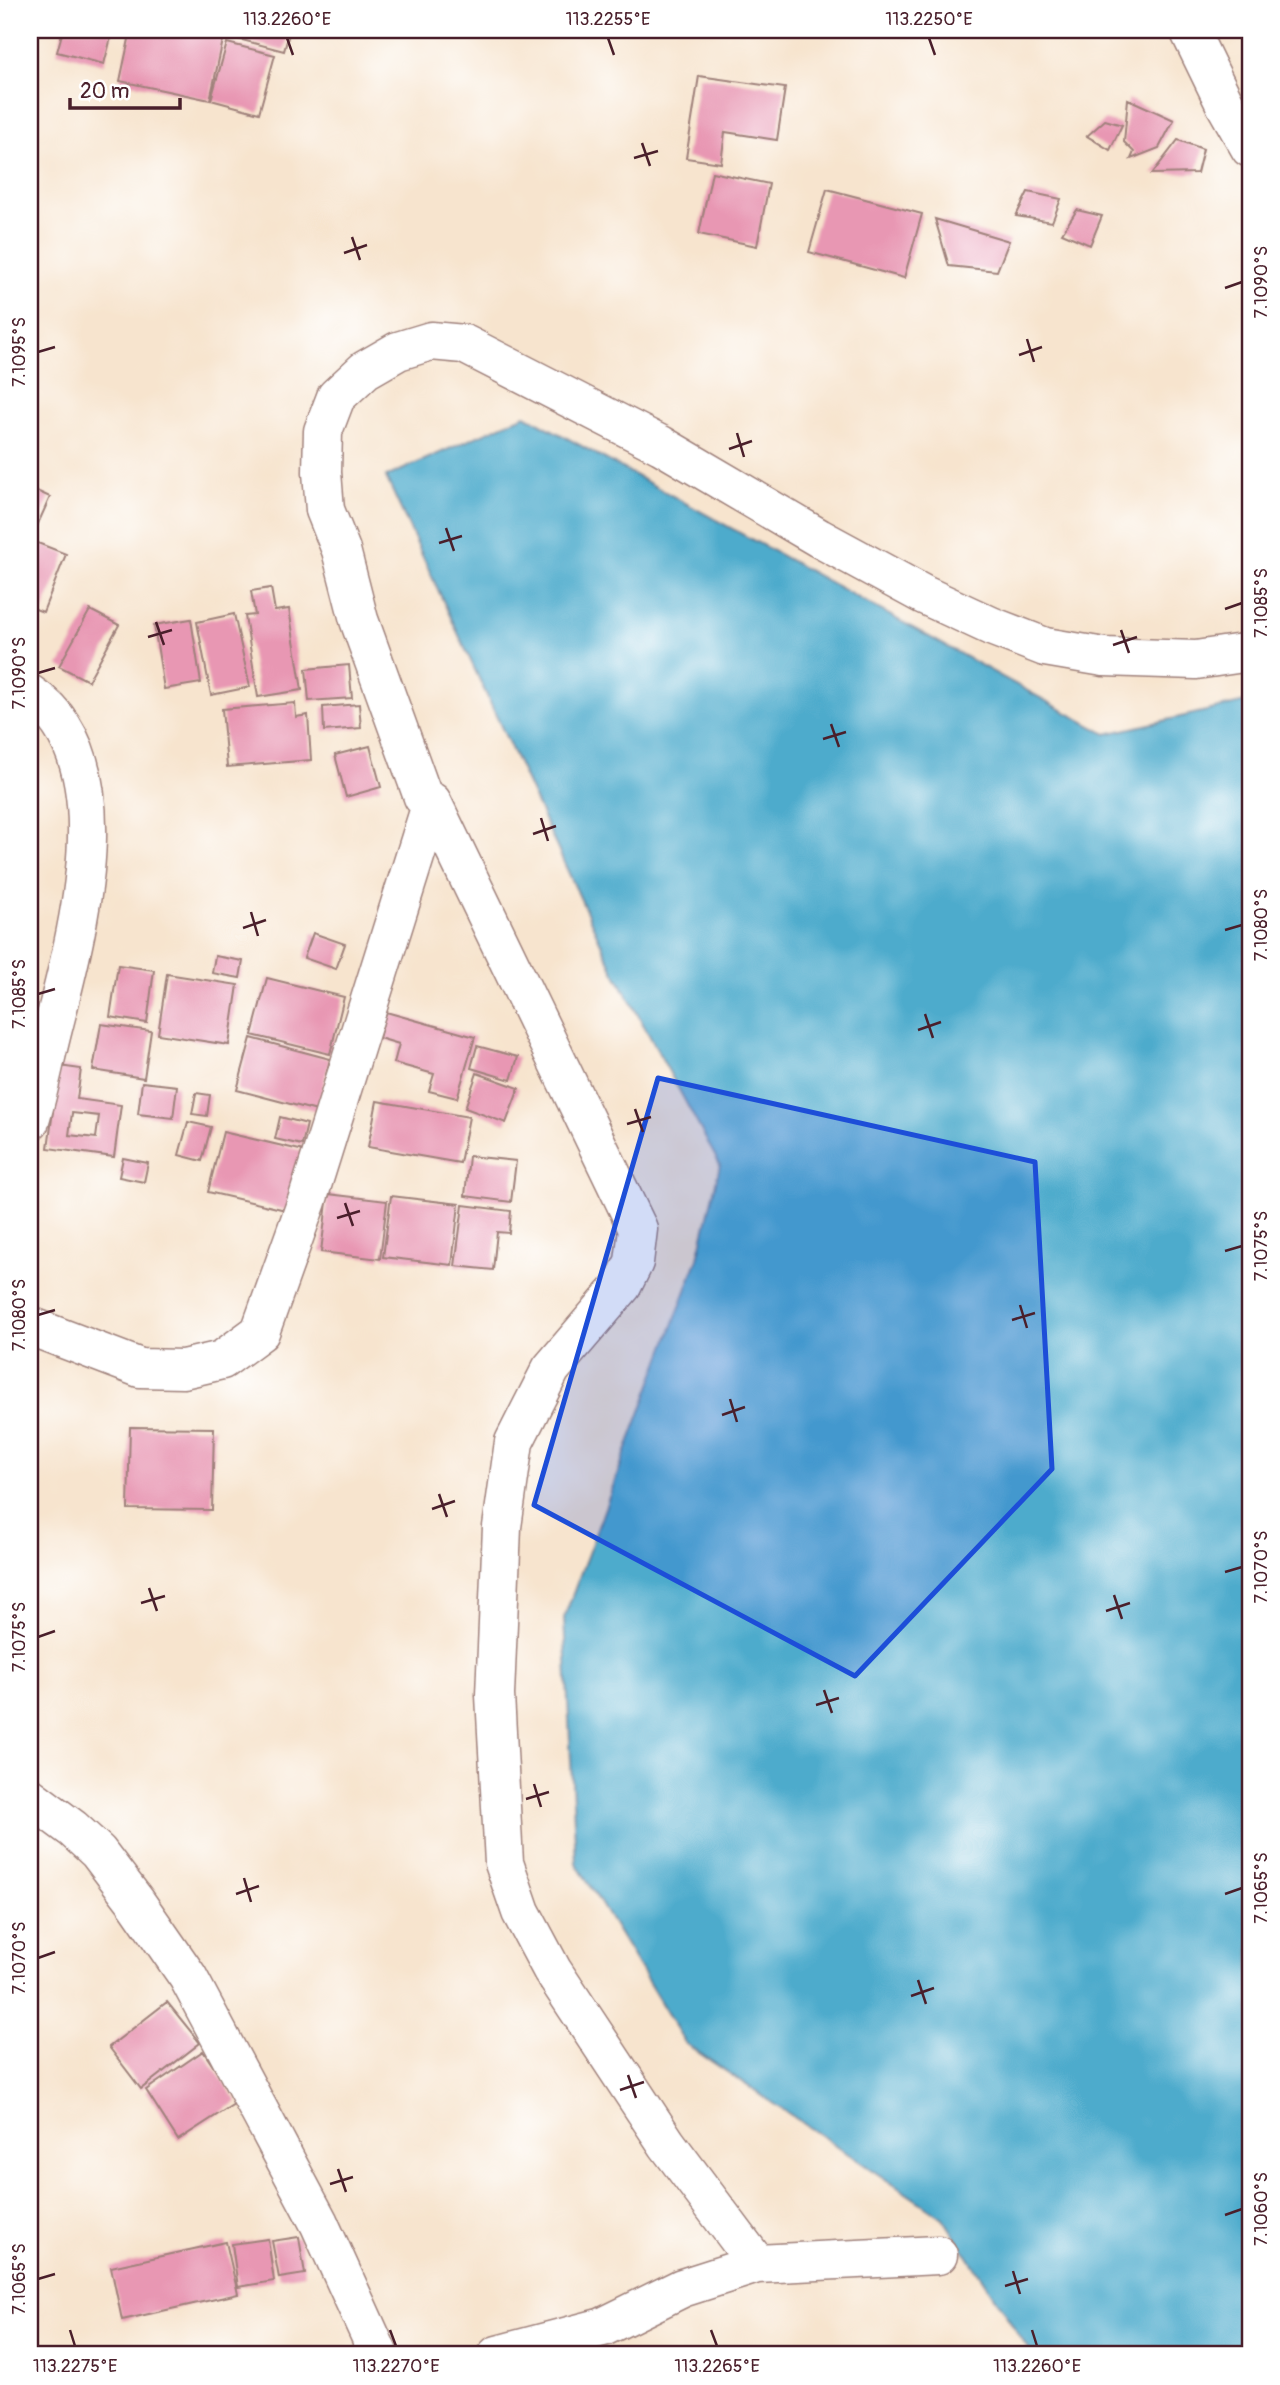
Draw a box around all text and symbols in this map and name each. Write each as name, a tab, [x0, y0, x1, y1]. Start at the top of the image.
text: 113.2260°E	[243, 8, 331, 31]
text: 113.2255°E	[566, 8, 650, 31]
text: 113.2250°E	[885, 8, 973, 31]
scale bar	[70, 66, 180, 110]
text: 20 m	[80, 78, 129, 105]
text: 7.1090°S	[1250, 246, 1273, 318]
text: 7.1095°S	[8, 317, 31, 387]
text: 7.1085°S	[1250, 568, 1273, 638]
text: 7.1090°S	[8, 637, 31, 709]
text: 7.1080°S	[1250, 889, 1273, 961]
text: 7.1085°S	[8, 959, 31, 1029]
text: 7.1075°S	[1250, 1211, 1273, 1281]
text: 7.1080°S	[8, 1279, 31, 1351]
text: 7.1070°S	[1250, 1531, 1273, 1604]
text: 7.1075°S	[8, 1602, 31, 1672]
text: 7.1065°S	[1250, 1852, 1273, 1924]
text: 7.1070°S	[8, 1922, 31, 1995]
text: 7.1060°S	[1250, 2172, 1273, 2246]
text: 7.1065°S	[8, 2243, 31, 2315]
text: 113.2275°E	[33, 2355, 117, 2378]
text: 113.2270°E	[352, 2355, 440, 2378]
text: 113.2265°E	[674, 2355, 760, 2378]
text: 113.2260°E	[993, 2355, 1081, 2378]

